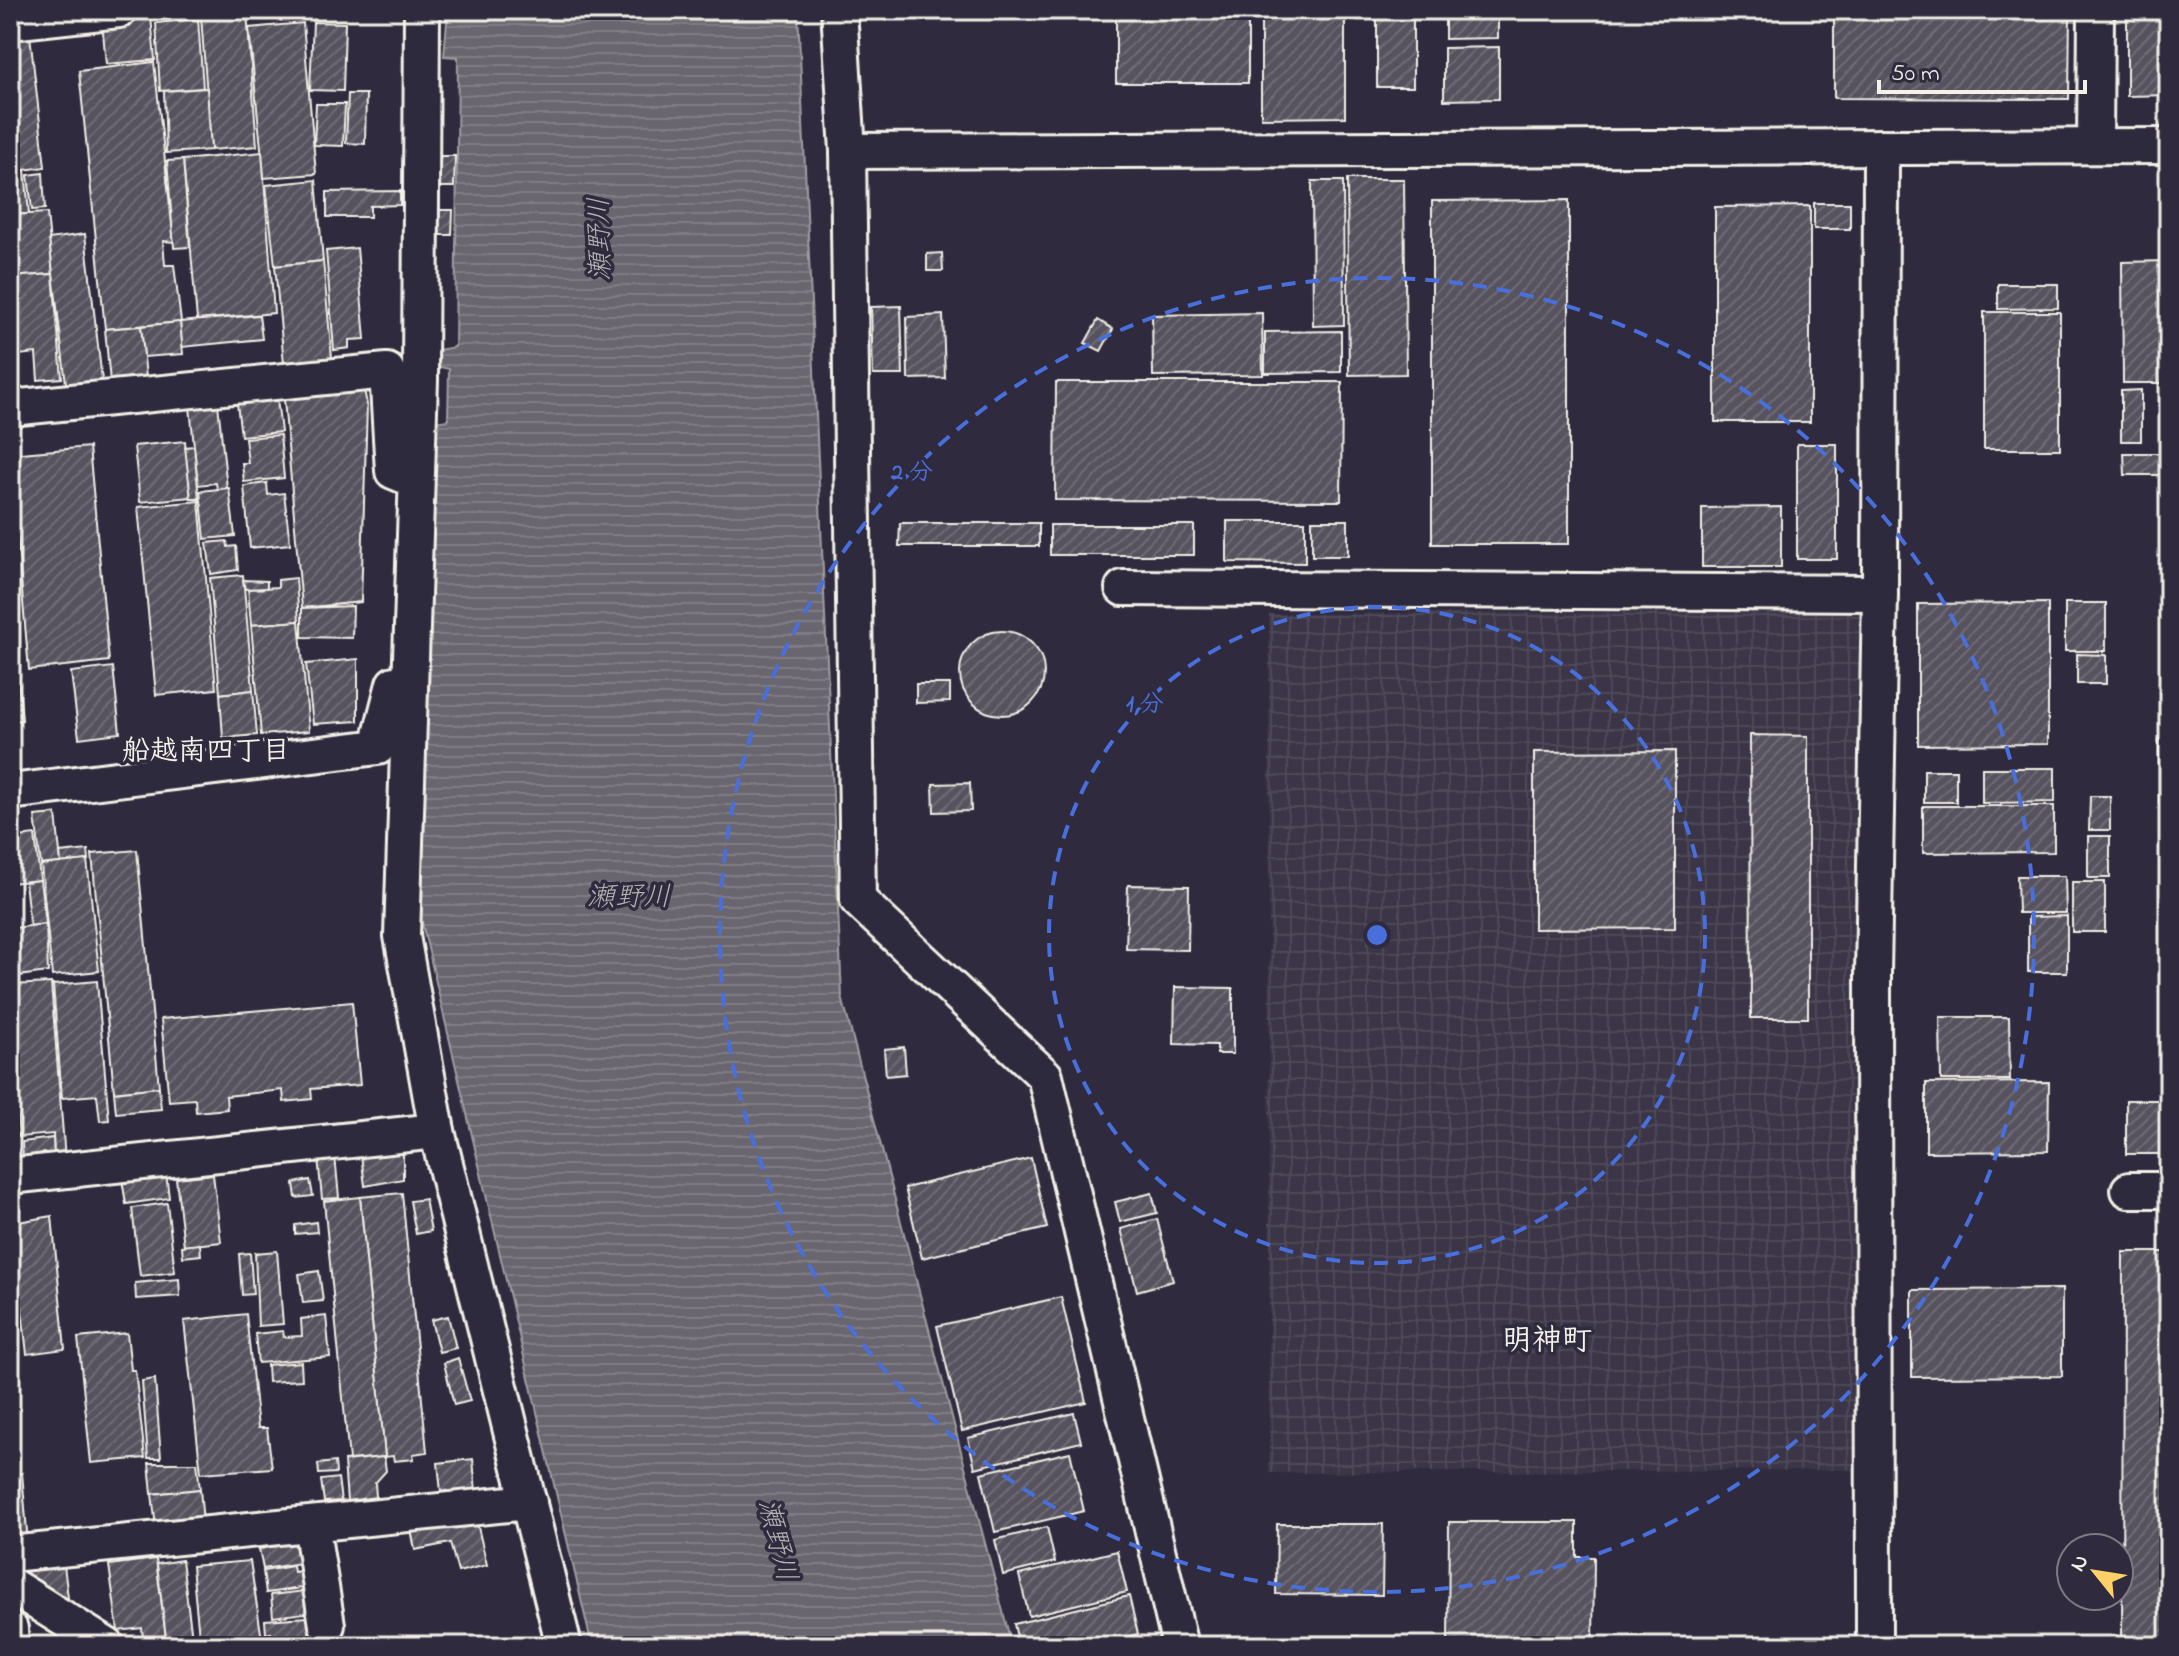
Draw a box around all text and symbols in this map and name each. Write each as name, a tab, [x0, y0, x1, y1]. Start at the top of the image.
scale bar	[1879, 44, 2085, 94]
text: 50 m	[1891, 57, 1940, 92]
water label: 瀬野川	[580, 197, 623, 281]
text: 2 分	[890, 456, 933, 491]
text: 1 分	[1126, 688, 1164, 723]
district label: 船越南四丁目	[122, 732, 290, 773]
water label: 瀬野川	[587, 878, 671, 919]
centre of rings	[1363, 921, 1391, 949]
district label: 明神町	[1502, 1320, 1592, 1364]
water label: 瀬野川	[746, 1495, 806, 1587]
north arrow	[2055, 1532, 2135, 1612]
text: N	[2063, 1549, 2098, 1578]

